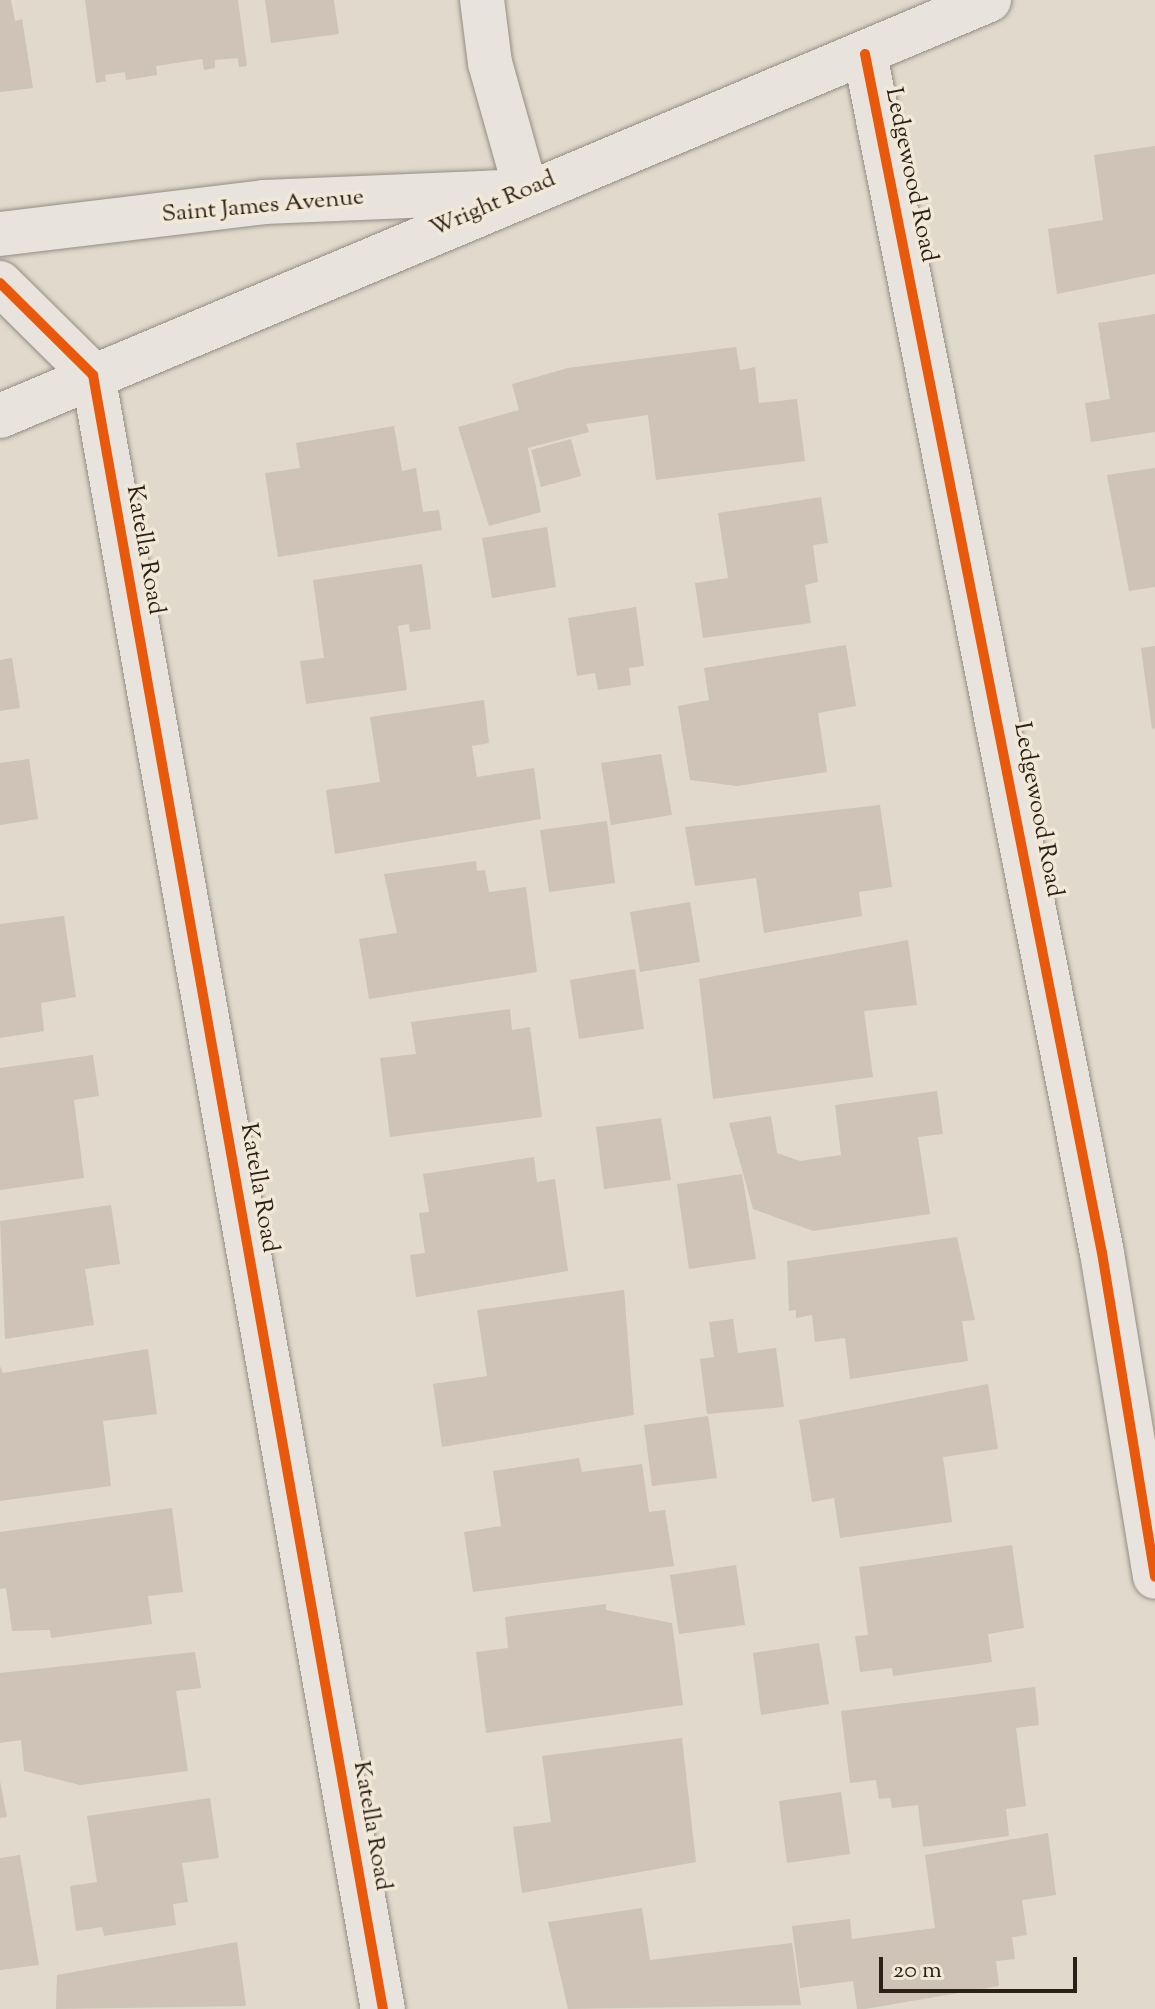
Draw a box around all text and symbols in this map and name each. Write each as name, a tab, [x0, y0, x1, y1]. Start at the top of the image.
street label: Ledgewood Road	[877, 85, 943, 265]
street label: Wright Road	[426, 166, 560, 244]
street label: Saint James Avenue	[161, 184, 365, 230]
street label: Katella Road	[118, 483, 170, 617]
street label: Ledgewood Road	[1006, 720, 1068, 900]
street label: Katella Road	[232, 1121, 284, 1255]
street label: Katella Road	[345, 1759, 397, 1893]
scale bar	[883, 1941, 1081, 1991]
text: 20 m	[893, 1954, 942, 1988]

